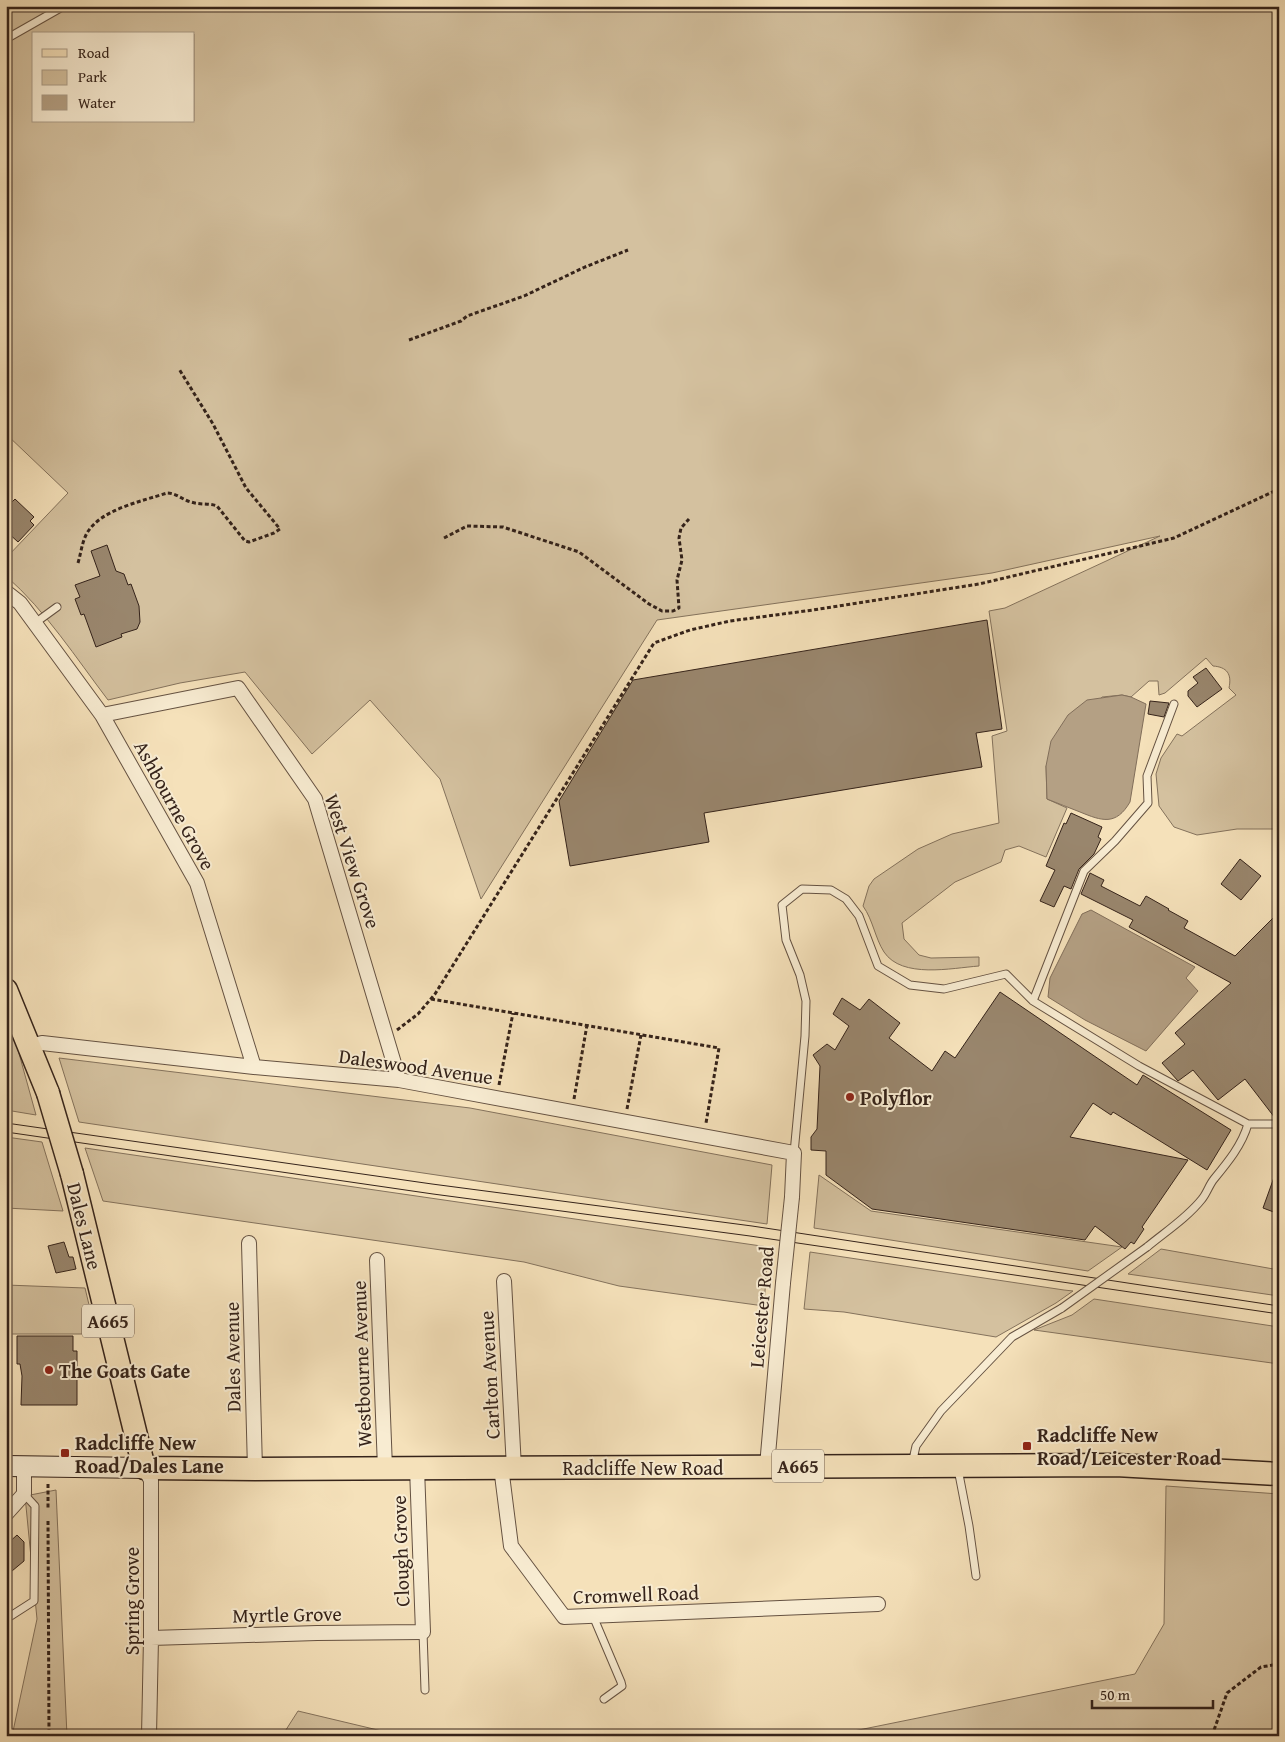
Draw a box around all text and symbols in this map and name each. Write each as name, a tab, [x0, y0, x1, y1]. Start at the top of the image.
legend	[32, 32, 195, 122]
text: Road	[78, 42, 109, 63]
text: Park	[78, 66, 107, 87]
text: Water	[78, 92, 116, 113]
street label: Ashbourne Grove	[127, 735, 223, 875]
street label: West View Grove	[318, 790, 388, 932]
street label: Daleswood Avenue	[337, 1041, 495, 1091]
place label: Polyflor	[860, 1083, 932, 1112]
marker: Polyflor	[844, 1091, 856, 1103]
street label: Dales Lane	[60, 1179, 110, 1273]
street label: Leicester Road	[741, 1245, 781, 1369]
street label: Westbourne Avenue	[344, 1280, 378, 1448]
street label: Dales Avenue	[217, 1302, 247, 1412]
road number: A665	[82, 1304, 134, 1338]
street label: Carlton Avenue	[471, 1310, 507, 1440]
place label: The Goats Gate	[59, 1356, 190, 1385]
marker: The Goats Gate	[43, 1364, 55, 1376]
place label: Radcliffe New Road/Leicester Road	[1037, 1420, 1222, 1472]
place label: Radcliffe New Road/Dales Lane	[75, 1428, 224, 1480]
marker: Radcliffe New Road/Leicester Road	[1021, 1440, 1033, 1452]
marker: Radcliffe New Road/Dales Lane	[59, 1447, 71, 1459]
road number: A665	[772, 1450, 824, 1482]
street label: Radcliffe New Road	[563, 1453, 724, 1482]
street label: Clough Grove	[384, 1495, 416, 1607]
street label: Spring Grove	[117, 1547, 146, 1655]
street label: Cromwell Road	[573, 1577, 700, 1611]
street label: Myrtle Grove	[232, 1599, 342, 1629]
scale bar	[1092, 1677, 1214, 1709]
text: 50 m	[1100, 1684, 1131, 1705]

